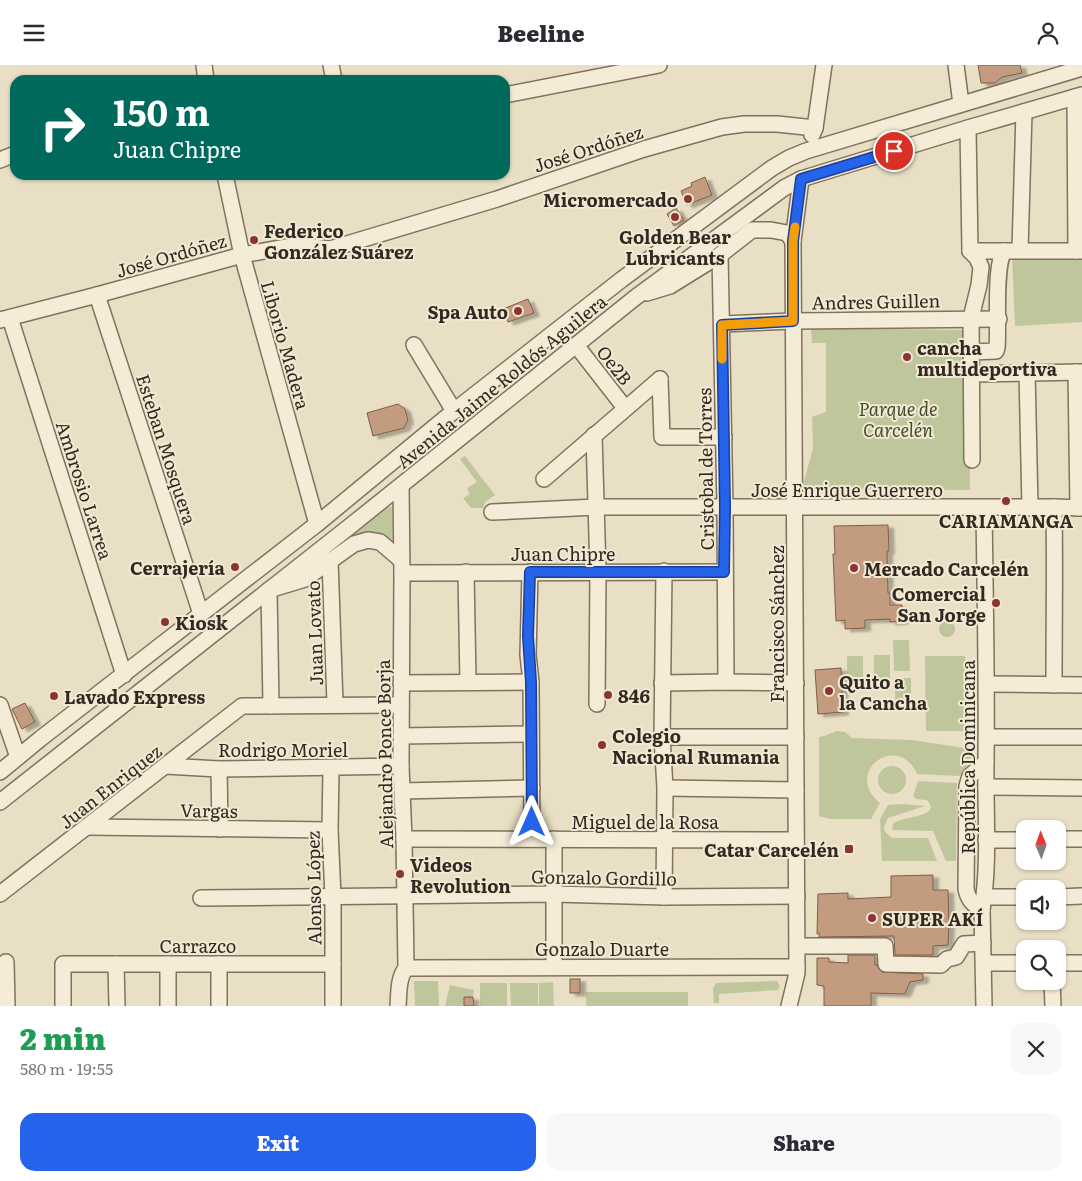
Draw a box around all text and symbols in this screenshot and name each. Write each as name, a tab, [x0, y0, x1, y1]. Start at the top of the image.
text: Beeline	[497, 16, 585, 49]
icon: menu	[20, 19, 48, 47]
icon: person	[1034, 19, 1062, 47]
text: 150 m	[113, 85, 210, 137]
icon: right	[30, 95, 95, 160]
street label: José Ordóñez	[530, 118, 646, 178]
pin	[873, 130, 915, 172]
text: Juan Chipre	[113, 132, 241, 165]
icon: arrive	[880, 137, 908, 165]
place label: Micromercado	[543, 186, 678, 213]
marker: Micromercado	[682, 193, 694, 205]
marker: Golden Bear Lubricants	[669, 211, 681, 223]
place label: Federico González Suárez	[264, 217, 414, 265]
place label: Golden Bear Lubricants	[619, 223, 731, 271]
street label: José Ordóñez	[113, 226, 230, 284]
marker: Federico González Suárez	[248, 234, 260, 246]
street label: Liborio Madera	[255, 278, 317, 413]
street label: Andres Guillen	[811, 286, 941, 316]
street label: Avenida Jaime Roldós Aguilera	[390, 287, 612, 475]
place label: Spa Auto	[427, 298, 508, 325]
marker: Spa Auto	[512, 305, 524, 317]
place label: cancha multideportiva	[917, 334, 1058, 382]
street label: Oe2B	[591, 339, 639, 391]
marker: cancha multideportiva	[901, 351, 913, 363]
street label: Esteban Mosquera	[130, 370, 204, 528]
street label: Cristobal de Torres	[690, 387, 720, 551]
park label: Parque de Carcelén	[858, 395, 938, 443]
street label: Ambrosio Larrea	[50, 417, 120, 563]
street label: José Enrique Guerrero	[751, 476, 943, 503]
marker: CARIAMANGA	[1000, 495, 1012, 507]
place label: CARIAMANGA	[939, 507, 1074, 534]
street label: Juan Chipre	[511, 540, 615, 567]
street label: Francisco Sánchez	[763, 545, 790, 703]
place label: Cerrajería	[130, 554, 226, 581]
place label: Mercado Carcelén	[864, 555, 1029, 582]
marker: Cerrajería	[229, 561, 241, 573]
marker: Mercado Carcelén	[848, 562, 860, 574]
street label: Juan Lovato	[299, 580, 329, 686]
place label: Comercial San Jorge	[892, 580, 986, 628]
marker: Comercial San Jorge	[990, 597, 1002, 609]
place label: Kiosk	[175, 609, 229, 636]
marker: Kiosk	[159, 616, 171, 628]
street label: Alejandro Ponce Borja	[369, 659, 399, 849]
street label: República Dominicana	[954, 660, 981, 854]
place label: Quito a la Cancha	[839, 668, 928, 716]
place label: 846	[618, 682, 650, 709]
place label: Lavado Express	[64, 683, 205, 710]
marker: Quito a la Cancha	[823, 685, 835, 697]
marker: 846	[602, 689, 614, 701]
marker: Lavado Express	[48, 690, 60, 702]
place label: Colegio Nacional Rumania	[612, 722, 780, 770]
street label: Rodrigo Moriel	[218, 736, 348, 763]
street label: Juan Enriquez	[53, 737, 167, 835]
marker: Colegio Nacional Rumania	[596, 739, 608, 751]
position arrow	[505, 795, 557, 847]
street label: Vargas	[180, 796, 238, 824]
street label: Miguel de la Rosa	[571, 808, 719, 835]
north arrow	[1016, 820, 1066, 870]
map controls	[1016, 820, 1066, 990]
street label: Alonso López	[298, 830, 327, 945]
place label: Catar Carcelén	[704, 836, 839, 863]
marker: Catar Carcelén	[843, 843, 855, 855]
place label: Videos Revolution	[410, 851, 511, 899]
street label: Gonzalo Gordillo	[531, 862, 677, 892]
marker: Videos Revolution	[394, 868, 406, 880]
button: sound	[1016, 880, 1066, 930]
place label: SUPER AKÍ	[882, 905, 983, 932]
marker: SUPER AKÍ	[866, 912, 878, 924]
street label: Carrazco	[160, 932, 236, 959]
street label: Gonzalo Duarte	[535, 935, 669, 962]
button: search	[1016, 940, 1066, 990]
text: 2 min	[20, 1015, 106, 1059]
button: close	[1010, 1023, 1062, 1075]
text: 580 m · 19:55	[20, 1056, 113, 1080]
button: Exit	[20, 1113, 536, 1171]
button: Share	[546, 1113, 1062, 1171]

